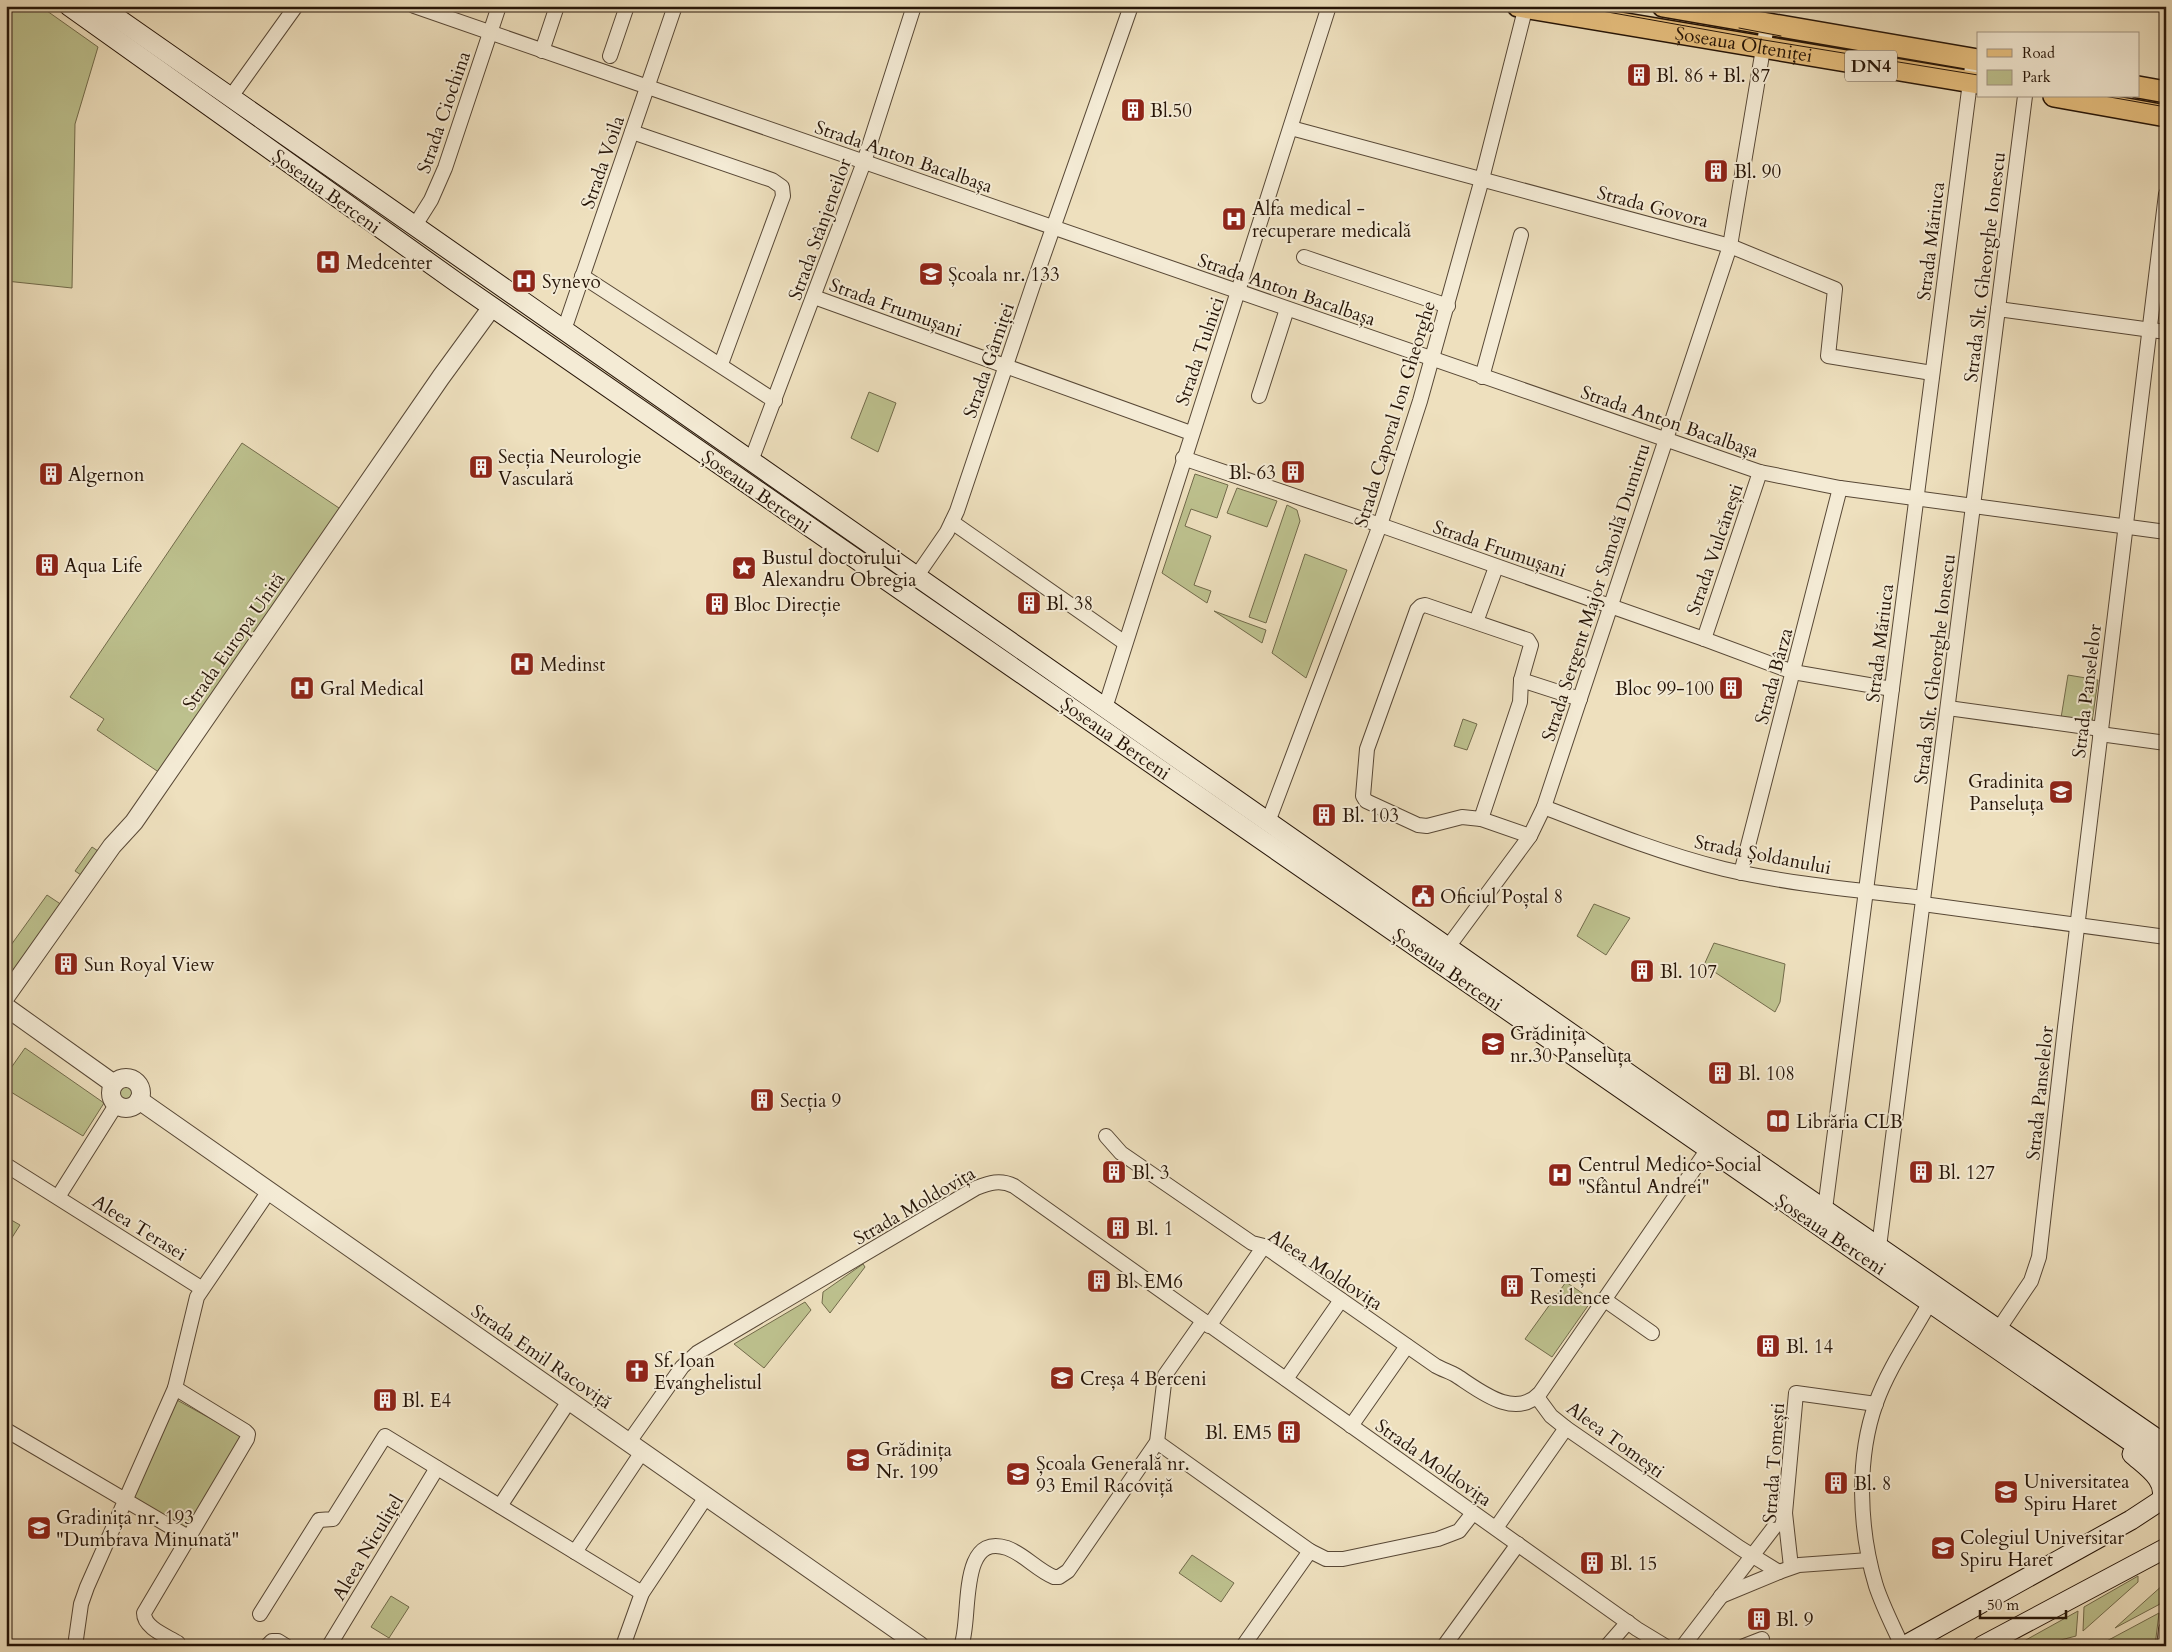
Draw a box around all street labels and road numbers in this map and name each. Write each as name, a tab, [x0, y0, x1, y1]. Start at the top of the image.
street label: Șoseaua Olteniței	[1673, 21, 1814, 69]
street label: Strada Ciochina	[411, 48, 477, 177]
road number: DN4	[1845, 50, 1897, 82]
street label: Strada Voila	[575, 112, 631, 212]
street label: Strada Anton Bacalbașa	[811, 114, 996, 200]
street label: Șoseaua Berceni	[267, 143, 386, 240]
street label: Strada Slt. Gheorghe Ionescu	[1958, 150, 2012, 384]
street label: Strada Stânjeneilor	[782, 155, 858, 304]
street label: Strada Govora	[1594, 180, 1711, 234]
street label: Strada Măriuca	[1911, 180, 1951, 302]
street label: Strada Anton Bacalbașa	[1194, 247, 1379, 333]
street label: Strada Frumușani	[826, 272, 966, 344]
street label: Strada Tulnici	[1169, 293, 1231, 409]
street label: Strada Caporal Ion Gheorghe	[1348, 298, 1442, 531]
street label: Strada Gârniței	[957, 299, 1021, 421]
street label: Strada Anton Bacalbașa	[1577, 379, 1762, 465]
street label: Strada Sergent Major Samoilă Dumitru	[1535, 440, 1657, 745]
street label: Șoseaua Berceni	[696, 444, 817, 539]
street label: Strada Vulcănești	[1680, 480, 1750, 618]
street label: Strada Frumușani	[1429, 514, 1570, 584]
street label: Strada Slt. Gheorghe Ionescu	[1908, 552, 1962, 786]
street label: Strada Europa Unită	[177, 568, 291, 716]
street label: Strada Măriuca	[1860, 582, 1900, 704]
street label: Strada Panselelor	[2066, 623, 2108, 760]
street label: Strada Bârza	[1749, 625, 1799, 727]
street label: Șoseaua Berceni	[1055, 691, 1176, 786]
street label: Strada Șoldanului	[1692, 829, 1833, 881]
street label: Șoseaua Berceni	[1387, 922, 1508, 1017]
street label: Strada Panselelor	[2020, 1025, 2060, 1162]
street label: Strada Moldovița	[849, 1160, 980, 1251]
street label: Aleea Terasei	[87, 1188, 192, 1267]
street label: Șoseaua Berceni	[1770, 1188, 1891, 1282]
street label: Aleea Moldovița	[1263, 1223, 1388, 1317]
street label: Strada Emil Racoviță	[466, 1298, 617, 1415]
street label: Aleea Tomești	[1561, 1395, 1670, 1484]
street label: Strada Tomești	[1757, 1402, 1791, 1524]
street label: Strada Moldovița	[1370, 1413, 1497, 1513]
street label: Aleea Niculițel	[326, 1490, 410, 1605]

